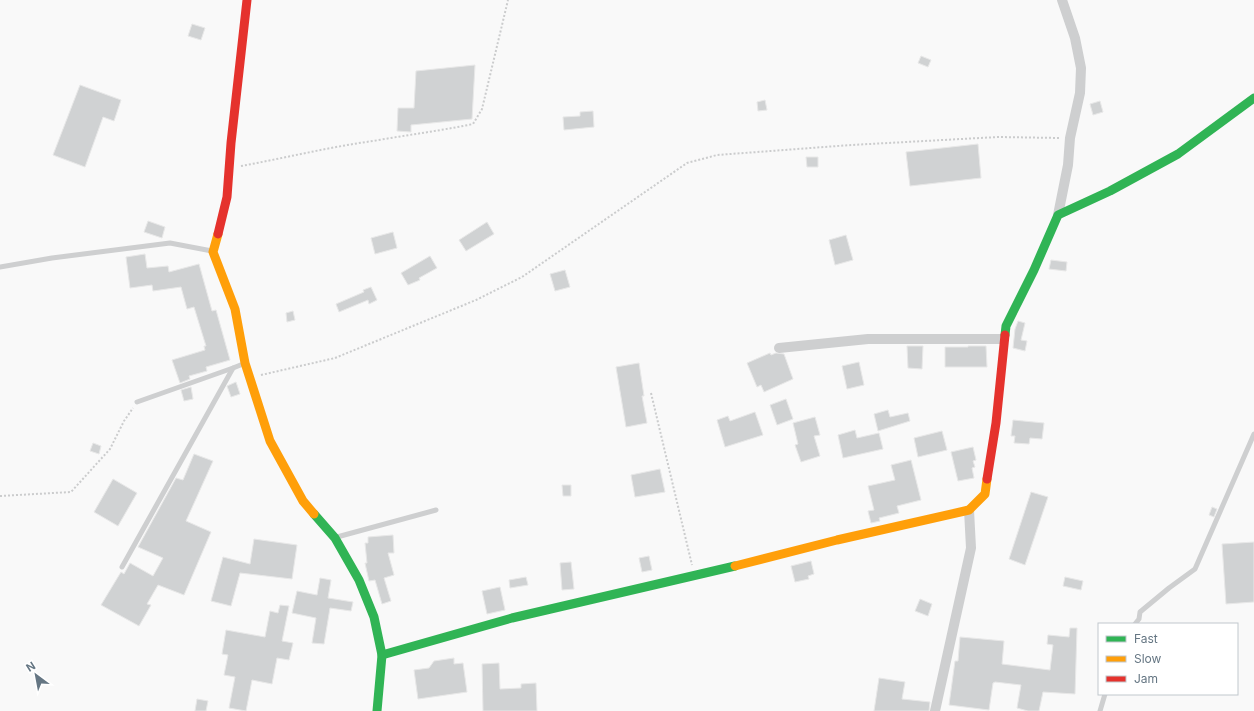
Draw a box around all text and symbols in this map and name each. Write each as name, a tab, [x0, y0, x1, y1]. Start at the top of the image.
legend	[1098, 623, 1238, 695]
text: Fast	[1134, 631, 1158, 646]
text: Slow	[1134, 651, 1162, 666]
north arrow	[16, 655, 56, 695]
text: N	[23, 658, 38, 675]
text: Jam	[1134, 671, 1158, 686]

